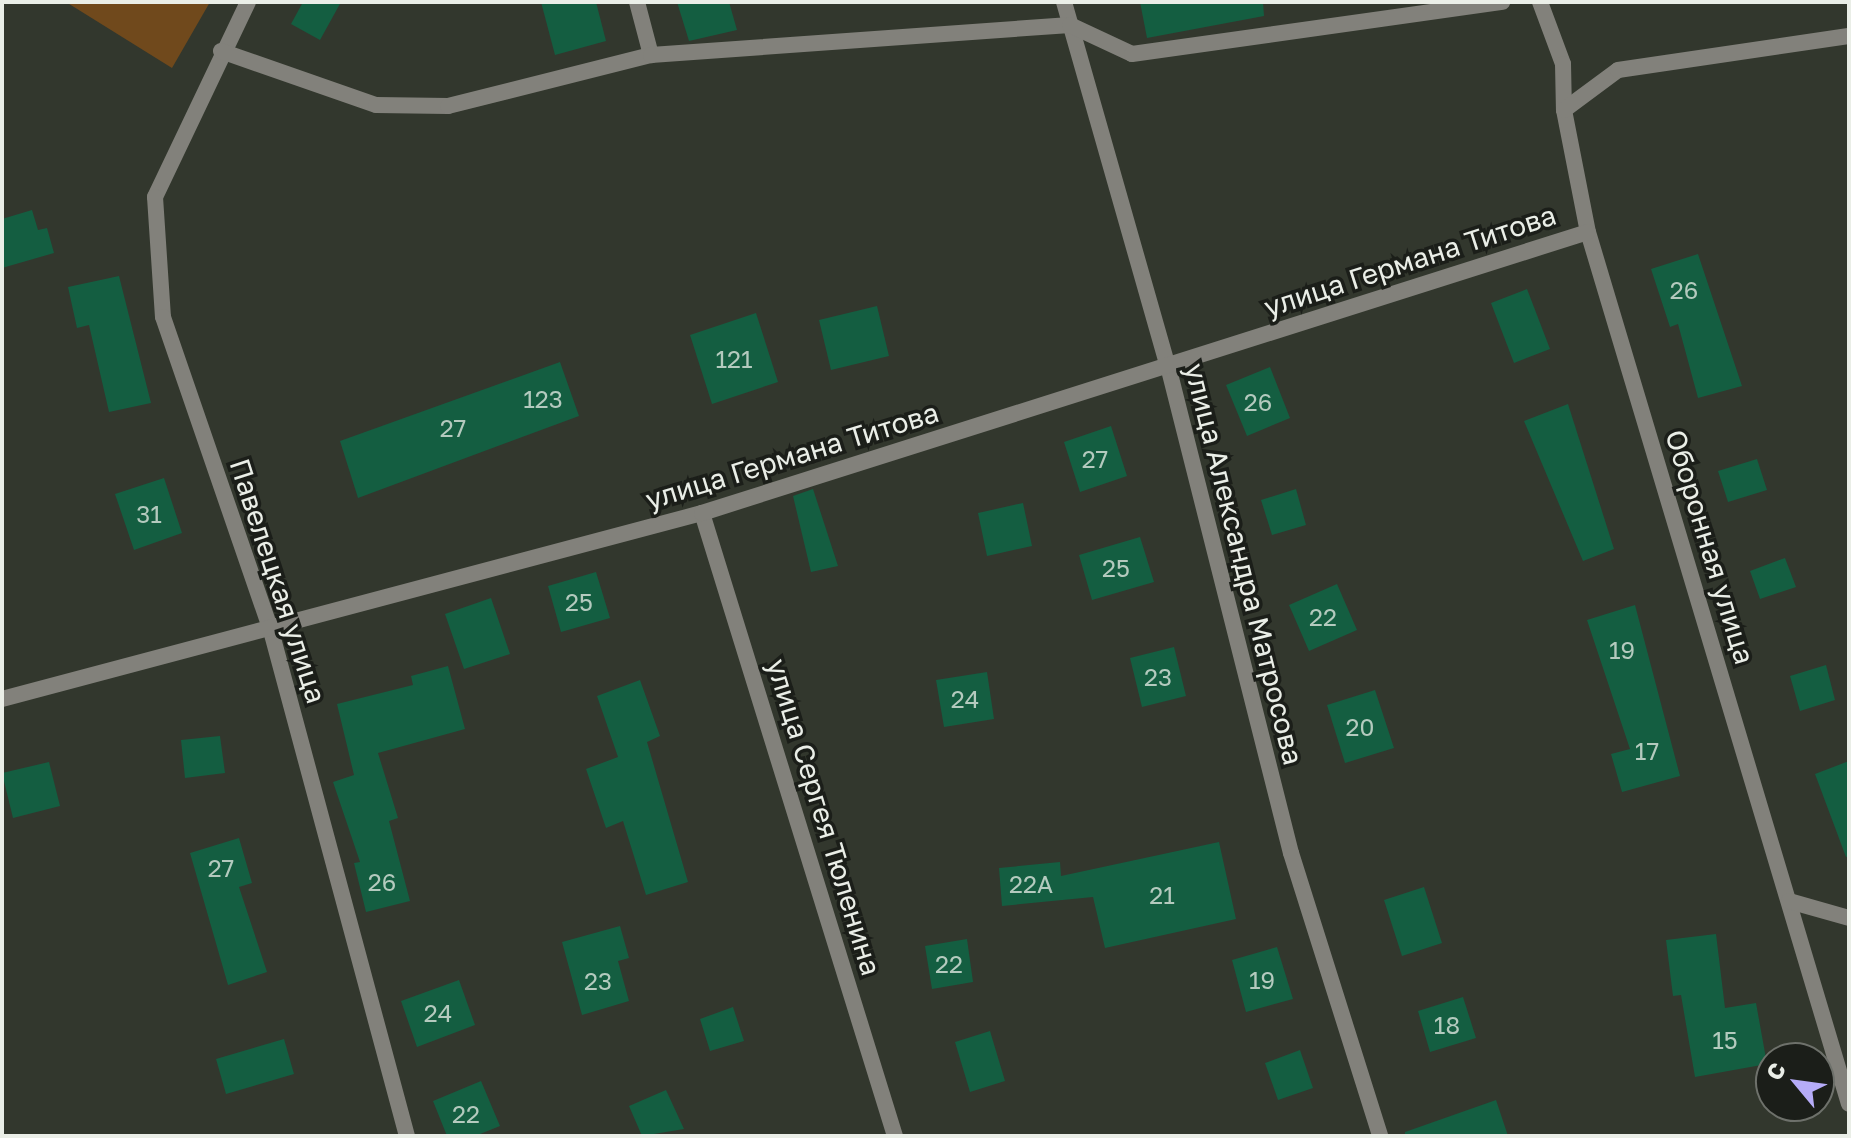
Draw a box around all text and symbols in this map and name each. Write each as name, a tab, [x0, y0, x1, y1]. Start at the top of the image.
street label: улица Германа Титова	[1260, 198, 1560, 324]
house number: 26	[1670, 276, 1698, 304]
house number: 121	[715, 345, 753, 373]
street label: улица Александра Матросова	[1178, 360, 1310, 768]
house number: 123	[523, 385, 563, 413]
house number: 26	[1244, 388, 1272, 416]
street label: улица Германа Титова	[641, 395, 943, 517]
house number: 27	[440, 414, 466, 442]
street label: Оборонная улица	[1658, 426, 1762, 668]
house number: 27	[1082, 445, 1108, 473]
street label: Павелецкая улица	[223, 454, 333, 708]
house number: 31	[136, 500, 162, 528]
house number: 25	[1102, 554, 1130, 582]
house number: 25	[565, 588, 593, 616]
house number: 22	[1309, 603, 1337, 631]
house number: 19	[1609, 636, 1635, 664]
street label: улица Сергея Тюленина	[760, 655, 888, 979]
house number: 23	[1144, 663, 1172, 691]
house number: 24	[951, 685, 979, 713]
house number: 20	[1346, 713, 1374, 741]
house number: 17	[1635, 737, 1659, 765]
house number: 27	[208, 854, 234, 882]
house number: 26	[368, 868, 396, 896]
house number: 22А	[1009, 870, 1053, 898]
house number: 21	[1149, 881, 1175, 909]
house number: 22	[935, 950, 963, 978]
house number: 19	[1249, 966, 1275, 994]
house number: 23	[584, 967, 612, 995]
house number: 24	[424, 999, 452, 1027]
house number: 18	[1434, 1011, 1460, 1039]
house number: 15	[1712, 1026, 1738, 1054]
north arrow	[1755, 1042, 1835, 1122]
text: С	[1760, 1058, 1791, 1084]
house number: 22	[452, 1100, 480, 1128]

